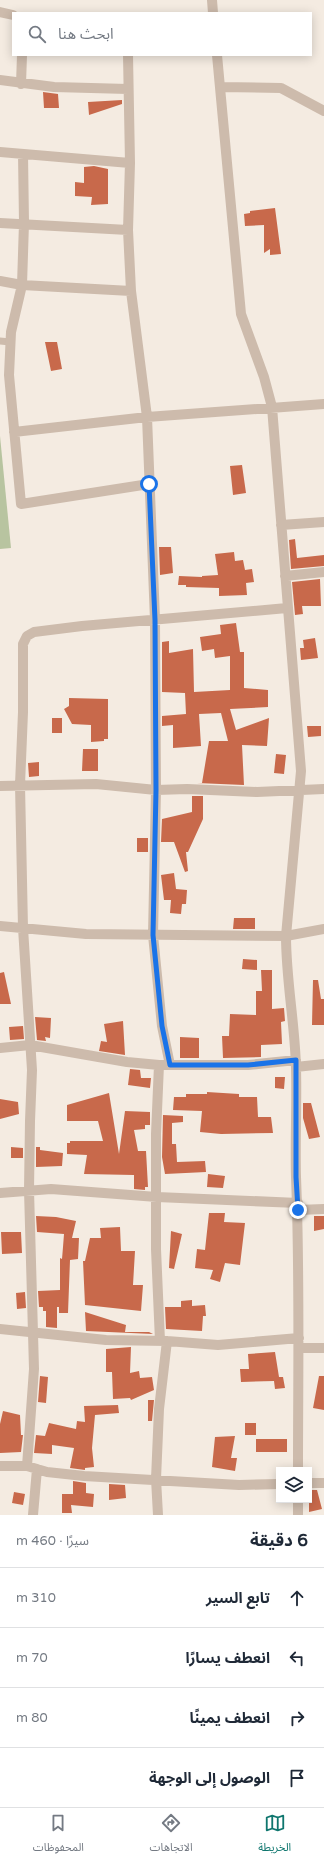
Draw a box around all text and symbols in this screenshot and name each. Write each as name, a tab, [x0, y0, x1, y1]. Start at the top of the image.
search box	[12, 12, 312, 56]
icon: search	[26, 23, 48, 45]
text: ابحث هنا	[58, 25, 114, 43]
route start	[140, 475, 158, 493]
route end	[289, 1201, 307, 1219]
map controls	[276, 1467, 312, 1503]
button: layers	[276, 1467, 312, 1503]
text: 6 دقيقة	[250, 1530, 308, 1551]
text: سيرًا · 460 m	[16, 1533, 89, 1549]
icon: ahead	[286, 1587, 308, 1609]
text: تابع السير	[206, 1589, 270, 1607]
text: 310 m	[16, 1590, 56, 1606]
icon: left	[286, 1647, 308, 1669]
text: انعطف يسارًا	[186, 1649, 270, 1667]
text: 70 m	[16, 1650, 48, 1666]
icon: right	[286, 1707, 308, 1729]
text: انعطف يمينًا	[189, 1709, 270, 1727]
text: 80 m	[16, 1710, 48, 1726]
icon: arrive	[286, 1767, 308, 1789]
text: الوصول إلى الوجهة	[149, 1769, 270, 1787]
tab: المحفوظات	[33, 1812, 84, 1859]
tab: الاتجاهات	[150, 1812, 193, 1859]
tab: الخريطة	[258, 1812, 291, 1859]

